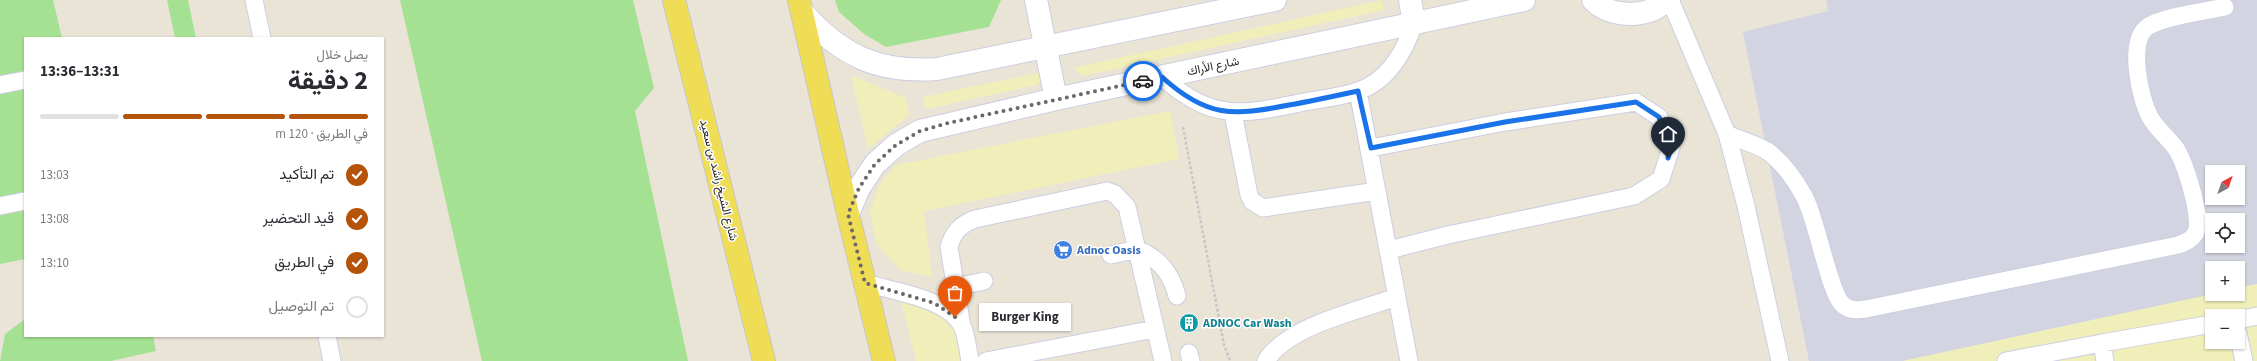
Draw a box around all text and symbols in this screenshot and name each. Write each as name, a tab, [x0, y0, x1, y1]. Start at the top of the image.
text: يصل خلال	[317, 46, 368, 64]
street label: شارع الأراك	[1186, 53, 1241, 80]
text: 13:31–13:36	[40, 61, 120, 82]
courier	[1123, 61, 1163, 101]
text: 2 دقيقة	[288, 62, 368, 99]
icon: car	[1132, 70, 1154, 92]
pin	[1651, 117, 1685, 158]
street label: شارع الشيخ راشد بن سعيد	[695, 118, 742, 243]
icon: home	[1657, 123, 1679, 145]
text: في الطريق · 120 m	[275, 125, 368, 143]
text: تم التأكيد	[279, 164, 334, 185]
icon: check	[346, 164, 368, 186]
north arrow	[2205, 165, 2245, 205]
map controls	[2205, 165, 2245, 349]
text: 13:03	[40, 166, 69, 184]
text: قيد التحضير	[263, 208, 334, 229]
icon: check	[346, 208, 368, 230]
text: 13:08	[40, 210, 69, 228]
button: locate	[2205, 213, 2245, 253]
supermarket icon: Adnoc Oasis	[1052, 239, 1074, 261]
place label: Adnoc Oasis	[1076, 242, 1141, 259]
text: في الطريق	[274, 252, 334, 273]
icon: check	[346, 252, 368, 274]
text: 13:10	[40, 254, 69, 272]
button: +	[2205, 261, 2245, 301]
pin	[938, 276, 972, 317]
icon: bag	[944, 282, 966, 304]
text: تم التوصيل	[268, 296, 334, 317]
callout: Burger King	[979, 303, 1071, 331]
text: Burger King	[991, 308, 1059, 326]
button: −	[2205, 309, 2245, 349]
building icon: ADNOC Car Wash	[1178, 312, 1200, 334]
place label: ADNOC Car Wash	[1202, 315, 1292, 332]

